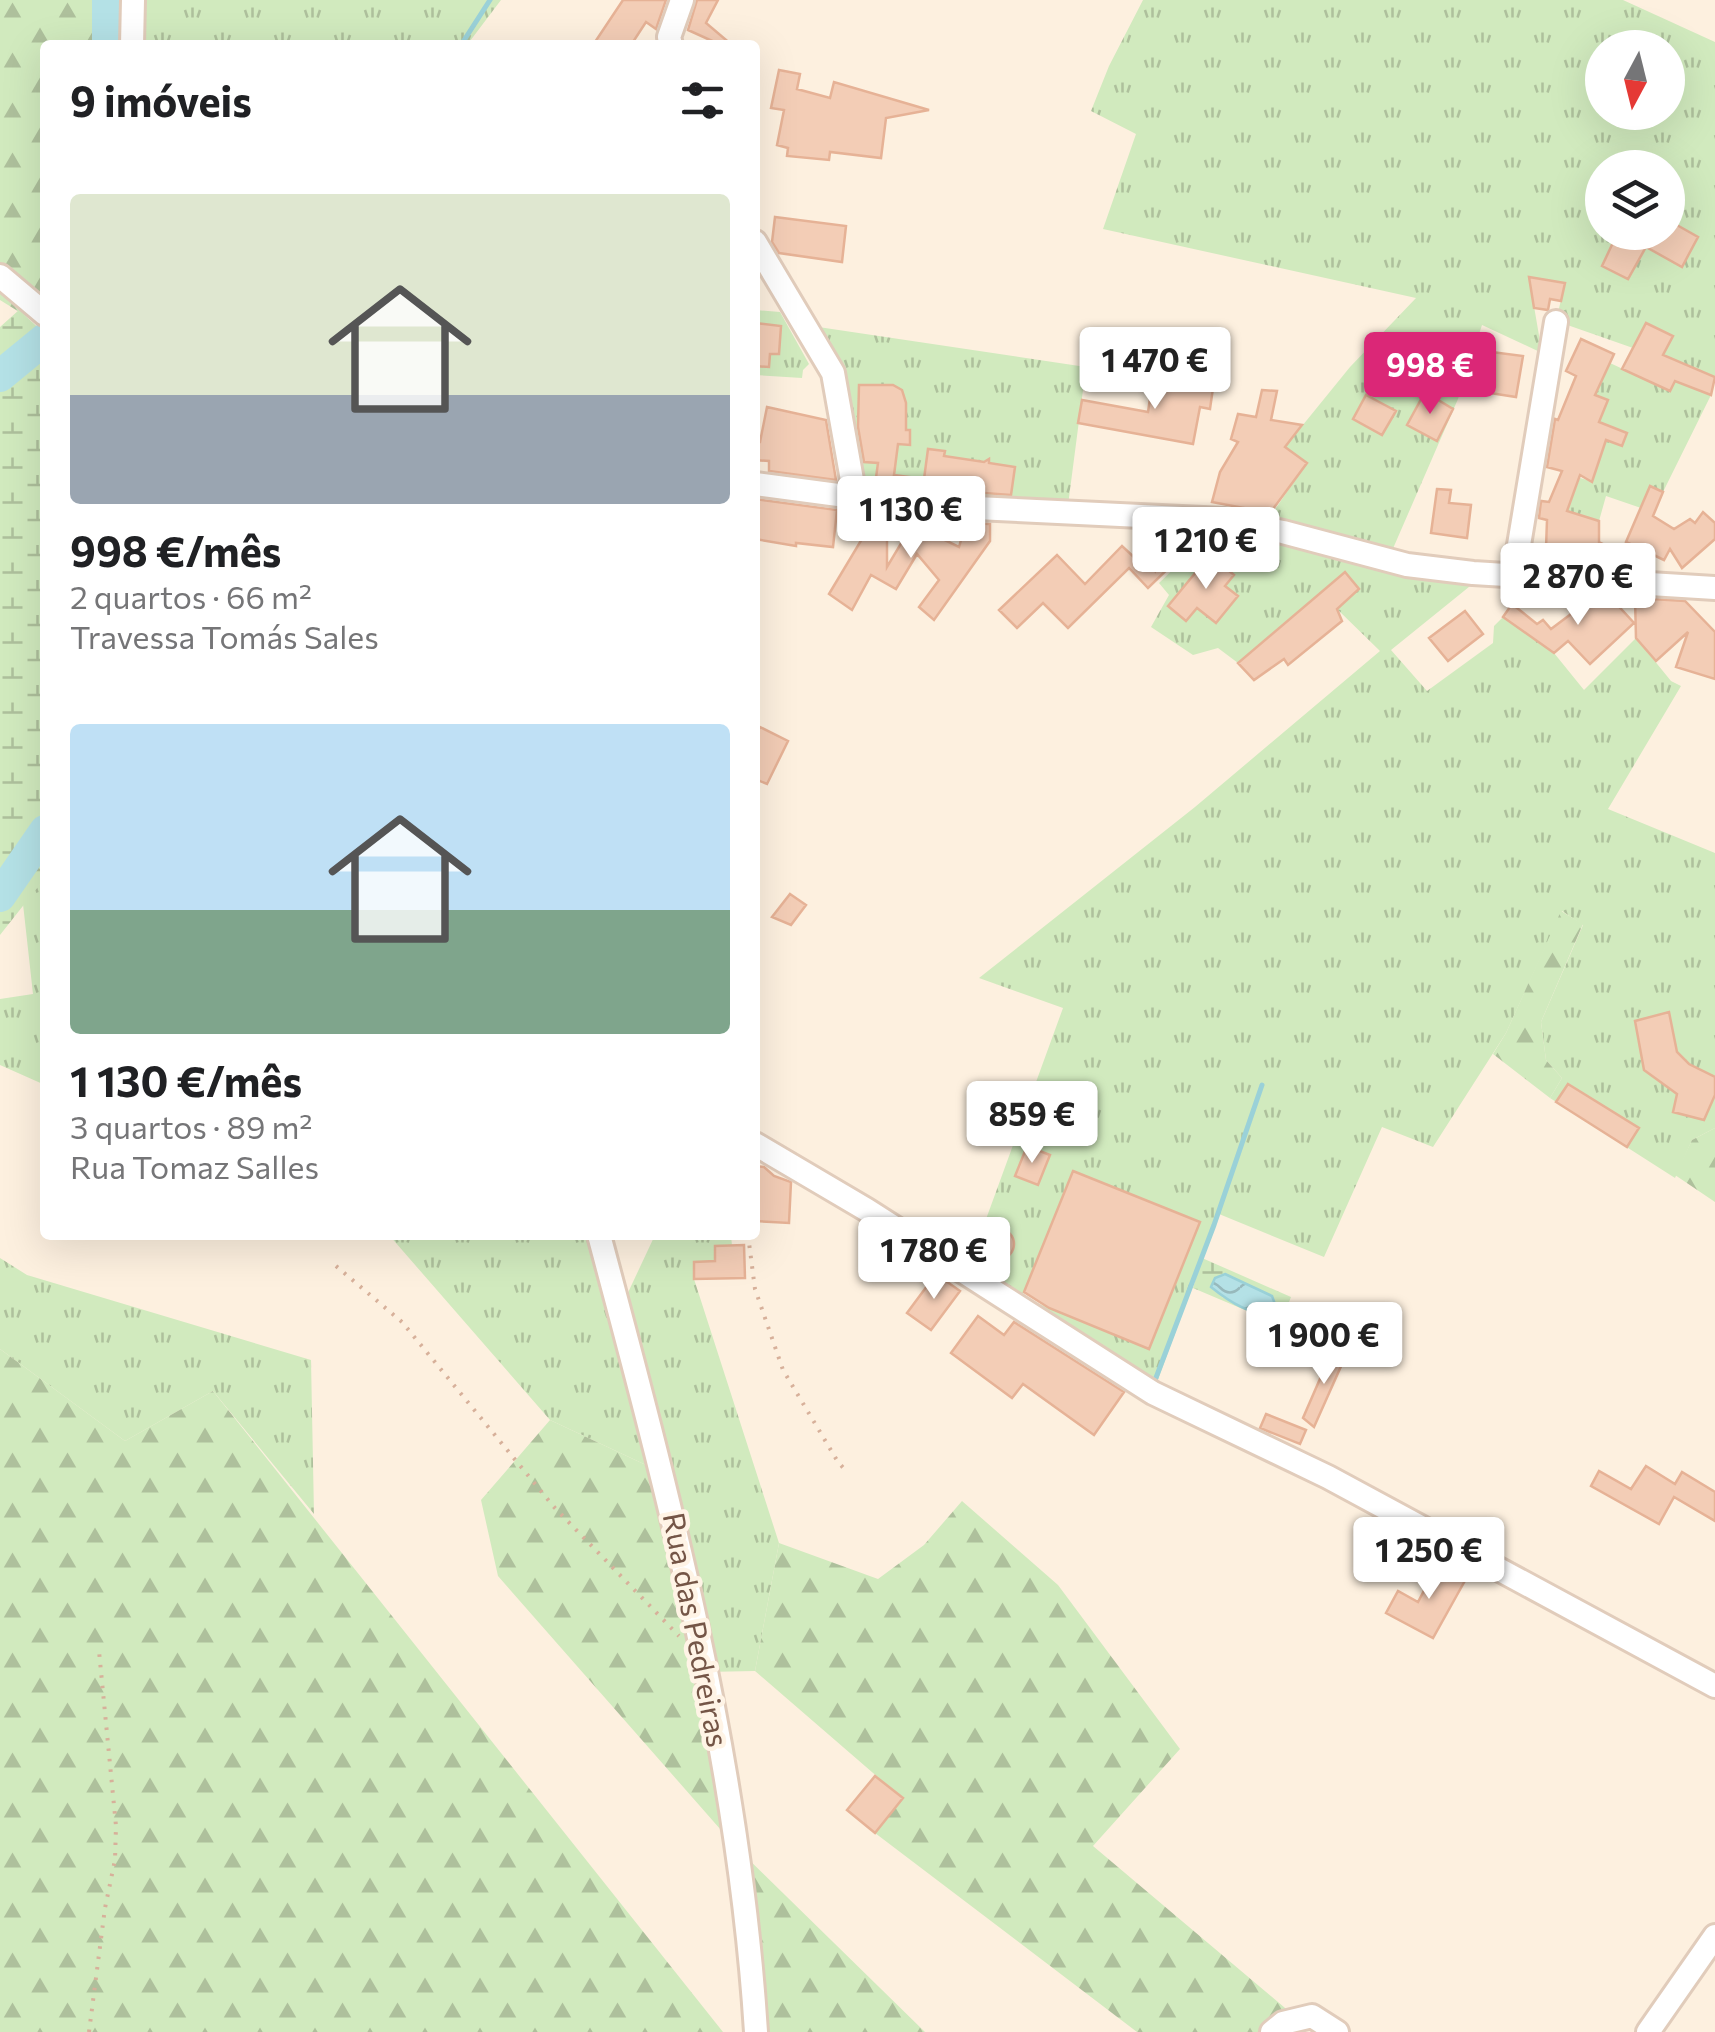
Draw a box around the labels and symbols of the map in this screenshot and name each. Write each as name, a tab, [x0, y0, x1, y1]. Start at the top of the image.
north arrow	[1585, 30, 1685, 130]
pin: 1 470 €	[1063, 327, 1247, 412]
pin: 998 €	[1360, 332, 1500, 417]
pin: 1 130 €	[819, 476, 1003, 561]
pin: 1 210 €	[1114, 507, 1298, 592]
pin: 2 870 €	[1486, 543, 1670, 628]
pin: 859 €	[962, 1081, 1102, 1166]
pin: 1 780 €	[842, 1217, 1026, 1302]
pin: 1 900 €	[1232, 1302, 1416, 1387]
street label: Rua das Pedreiras	[657, 1509, 738, 1750]
pin: 1 250 €	[1337, 1517, 1521, 1602]

